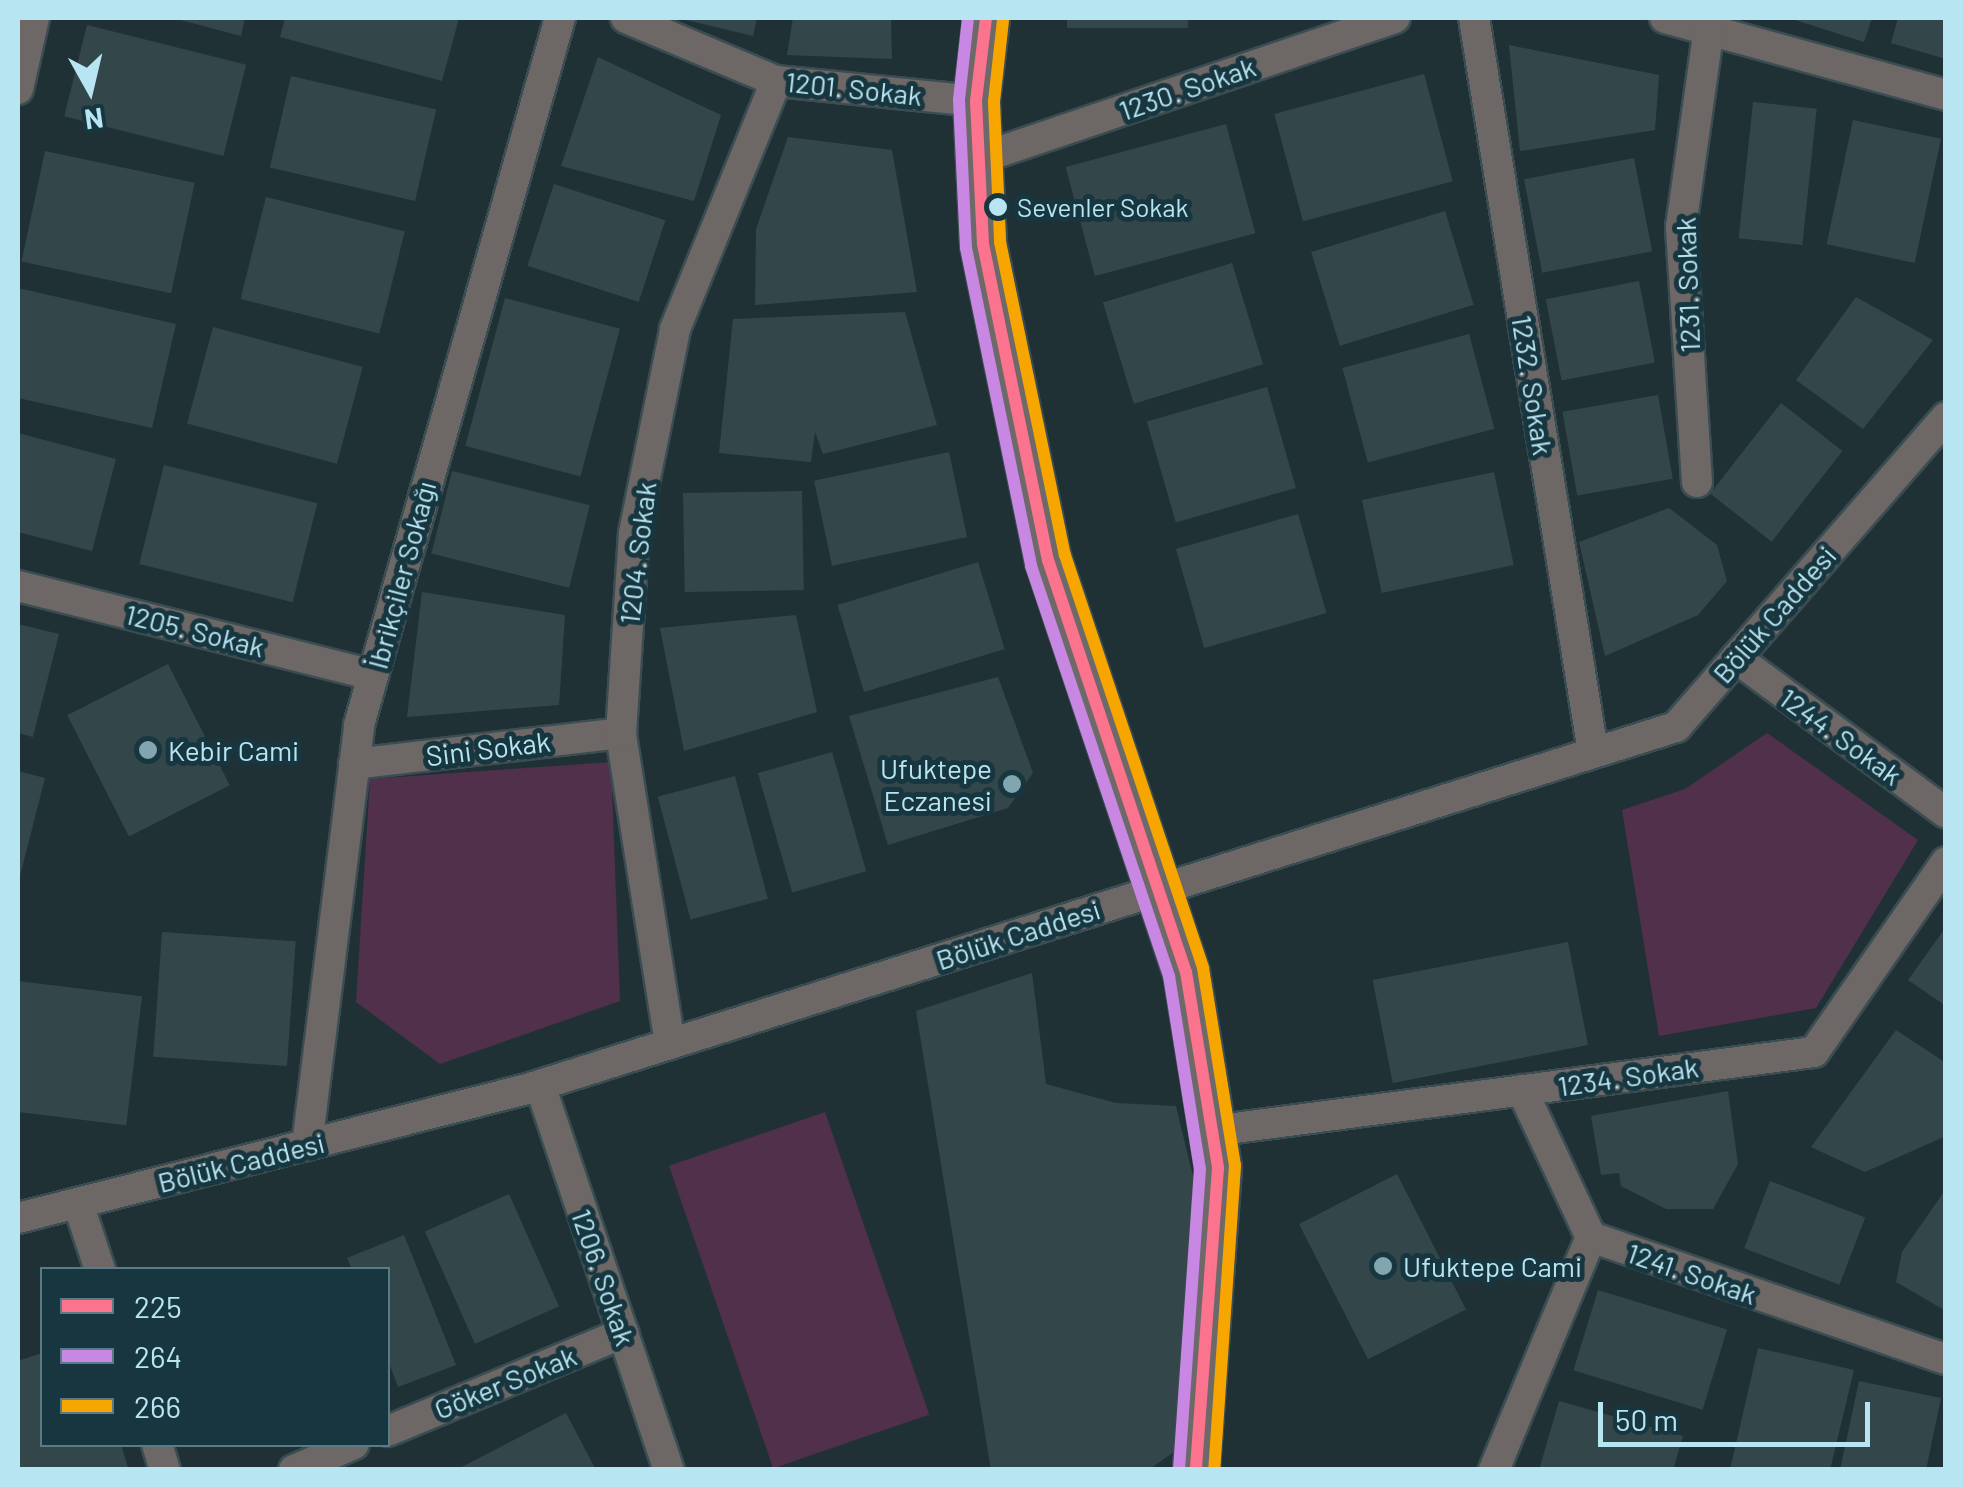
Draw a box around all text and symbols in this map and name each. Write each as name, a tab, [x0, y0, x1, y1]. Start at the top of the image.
north arrow	[40, 40, 140, 140]
street label: 1230. Sokak	[1114, 49, 1260, 127]
street label: 1201. Sokak	[784, 64, 924, 112]
text: N	[83, 102, 106, 138]
place label: Sevenler Sokak	[1017, 191, 1188, 223]
marker: Sevenler Sokak	[988, 197, 1008, 217]
street label: 1231. Sokak	[1668, 217, 1706, 353]
street label: 1232. Sokak	[1505, 313, 1561, 457]
street label: İbrikçiler Sokağı	[360, 478, 442, 672]
street label: 1204. Sokak	[612, 480, 662, 626]
street label: Bölük Caddesi	[1705, 539, 1843, 689]
street label: 1205. Sokak	[122, 597, 268, 663]
street label: 1244. Sokak	[1773, 680, 1909, 792]
street label: Sini Sokak	[424, 724, 552, 772]
place label: Kebir Cami	[168, 733, 299, 767]
marker: Kebir Cami	[137, 739, 159, 761]
place label: Ufuktepe Eczanesi	[880, 751, 992, 817]
marker: Ufuktepe Eczanesi	[1001, 773, 1023, 795]
street label: Bölük Caddesi	[932, 892, 1104, 976]
street label: 1234. Sokak	[1556, 1050, 1700, 1102]
street label: Bölük Caddesi	[154, 1125, 328, 1199]
street label: 1206. Sokak	[565, 1204, 643, 1350]
street label: 1241. Sokak	[1623, 1235, 1761, 1311]
place label: Ufuktepe Cami	[1403, 1249, 1582, 1283]
marker: Ufuktepe Cami	[1372, 1255, 1394, 1277]
legend	[40, 1267, 390, 1447]
text: 225	[134, 1288, 182, 1324]
text: 264	[134, 1338, 182, 1374]
street label: Göker Sokak	[429, 1338, 581, 1426]
scale bar	[1603, 1382, 1876, 1444]
text: 266	[134, 1388, 181, 1424]
text: 50 m	[1615, 1401, 1678, 1437]

